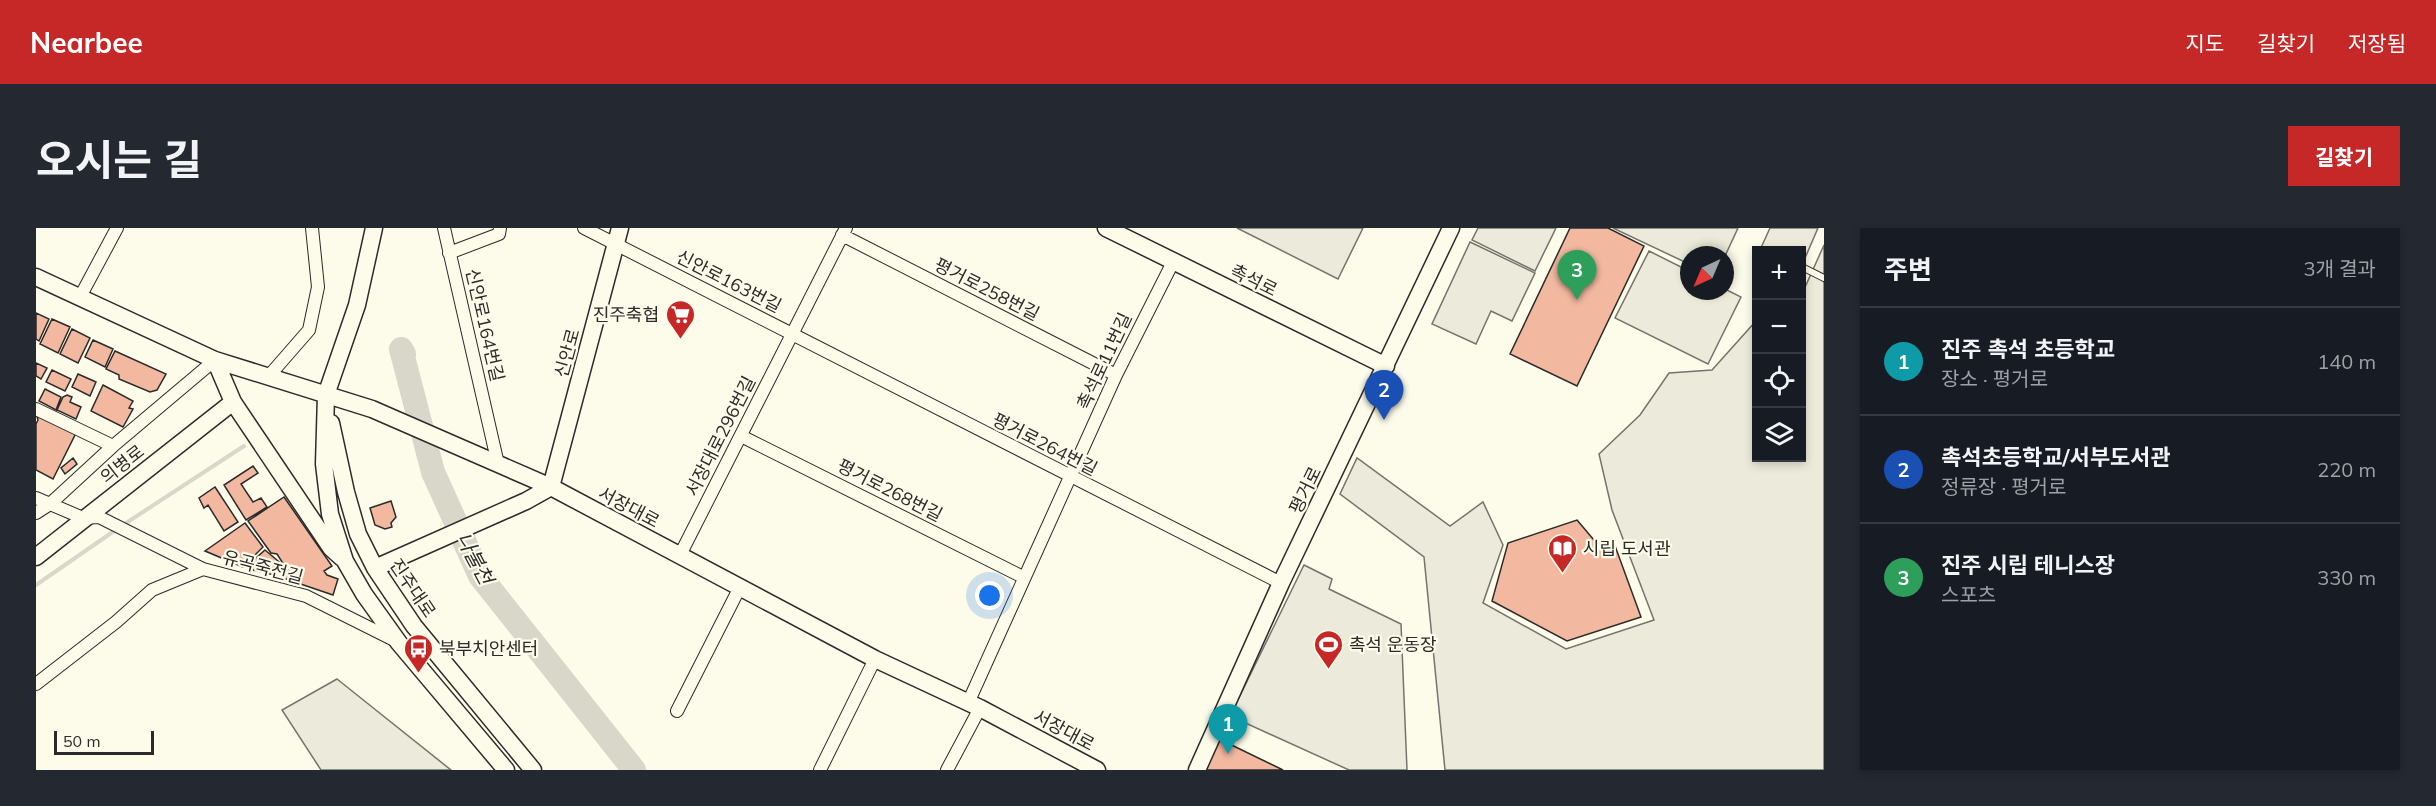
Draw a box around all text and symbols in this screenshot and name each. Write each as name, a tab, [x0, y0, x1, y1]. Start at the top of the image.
text: Nearbee	[30, 25, 143, 60]
text: 지도	[2185, 30, 2224, 56]
text: 길찾기	[2257, 30, 2315, 56]
text: 저장됨	[2348, 30, 2406, 56]
button: 길찾기	[2288, 126, 2400, 186]
text: 오시는 길	[36, 133, 202, 186]
street label: 신안로163번길	[672, 245, 786, 317]
north arrow	[1680, 246, 1734, 300]
map controls	[1752, 246, 1806, 462]
button: +	[1752, 246, 1806, 300]
pin: 3	[1558, 250, 1596, 300]
street label: 평거로258번길	[930, 253, 1044, 325]
text: 주변	[1884, 253, 1932, 286]
text: 3개 결과	[2304, 256, 2376, 281]
street label: 촉석로	[1227, 259, 1281, 301]
street label: 신안로164번길	[461, 266, 509, 384]
supermarket icon: 진주축협	[664, 298, 696, 340]
button: −	[1752, 300, 1806, 354]
place label: 진주축협	[593, 303, 659, 326]
street label: 촉석로11번길	[1072, 309, 1136, 413]
street label: 신안로	[549, 326, 585, 380]
text: 진주 촉석 초등학교	[1941, 335, 2115, 363]
text: 1	[1898, 349, 1910, 374]
text: 140 m	[2317, 349, 2376, 374]
button: locate	[1752, 354, 1806, 408]
text: 장소 · 평거로	[1941, 366, 2048, 391]
pin: 2	[1364, 370, 1404, 420]
street label: 서장대로296번길	[680, 372, 760, 500]
street label: 평거로264번길	[988, 408, 1102, 480]
button: layers	[1752, 408, 1806, 462]
street label: 의병로	[95, 440, 149, 488]
text: 촉석초등학교/서부도서관	[1941, 443, 2171, 471]
street label: 평거로268번길	[833, 454, 947, 526]
text: 2	[1898, 457, 1910, 482]
text: 220 m	[2317, 457, 2376, 482]
street label: 평거로	[1284, 463, 1326, 517]
text: 정류장 · 평거로	[1941, 474, 2066, 499]
street label: 서장대로	[594, 481, 664, 533]
water label: 나불천	[451, 528, 500, 591]
library icon: 시립 도서관	[1546, 532, 1578, 574]
place label: 시립 도서관	[1583, 537, 1671, 560]
street label: 유곡죽전길	[220, 545, 306, 589]
text: 진주 시립 테니스장	[1941, 551, 2115, 579]
street label: 진주대로	[385, 554, 441, 622]
text: 3	[1898, 565, 1910, 590]
text: 330 m	[2317, 565, 2376, 590]
your location	[975, 581, 1004, 610]
text: 스포츠	[1941, 582, 1996, 607]
sports icon: 촉석 운동장	[1312, 628, 1344, 670]
bus stop icon: 북부치안센터	[402, 632, 434, 674]
place label: 촉석 운동장	[1349, 633, 1437, 656]
place label: 북부치안센터	[439, 637, 538, 660]
street label: 서장대로	[1029, 704, 1099, 756]
pin: 1	[1208, 704, 1248, 754]
scale bar	[54, 728, 154, 756]
text: 50 m	[63, 731, 100, 751]

